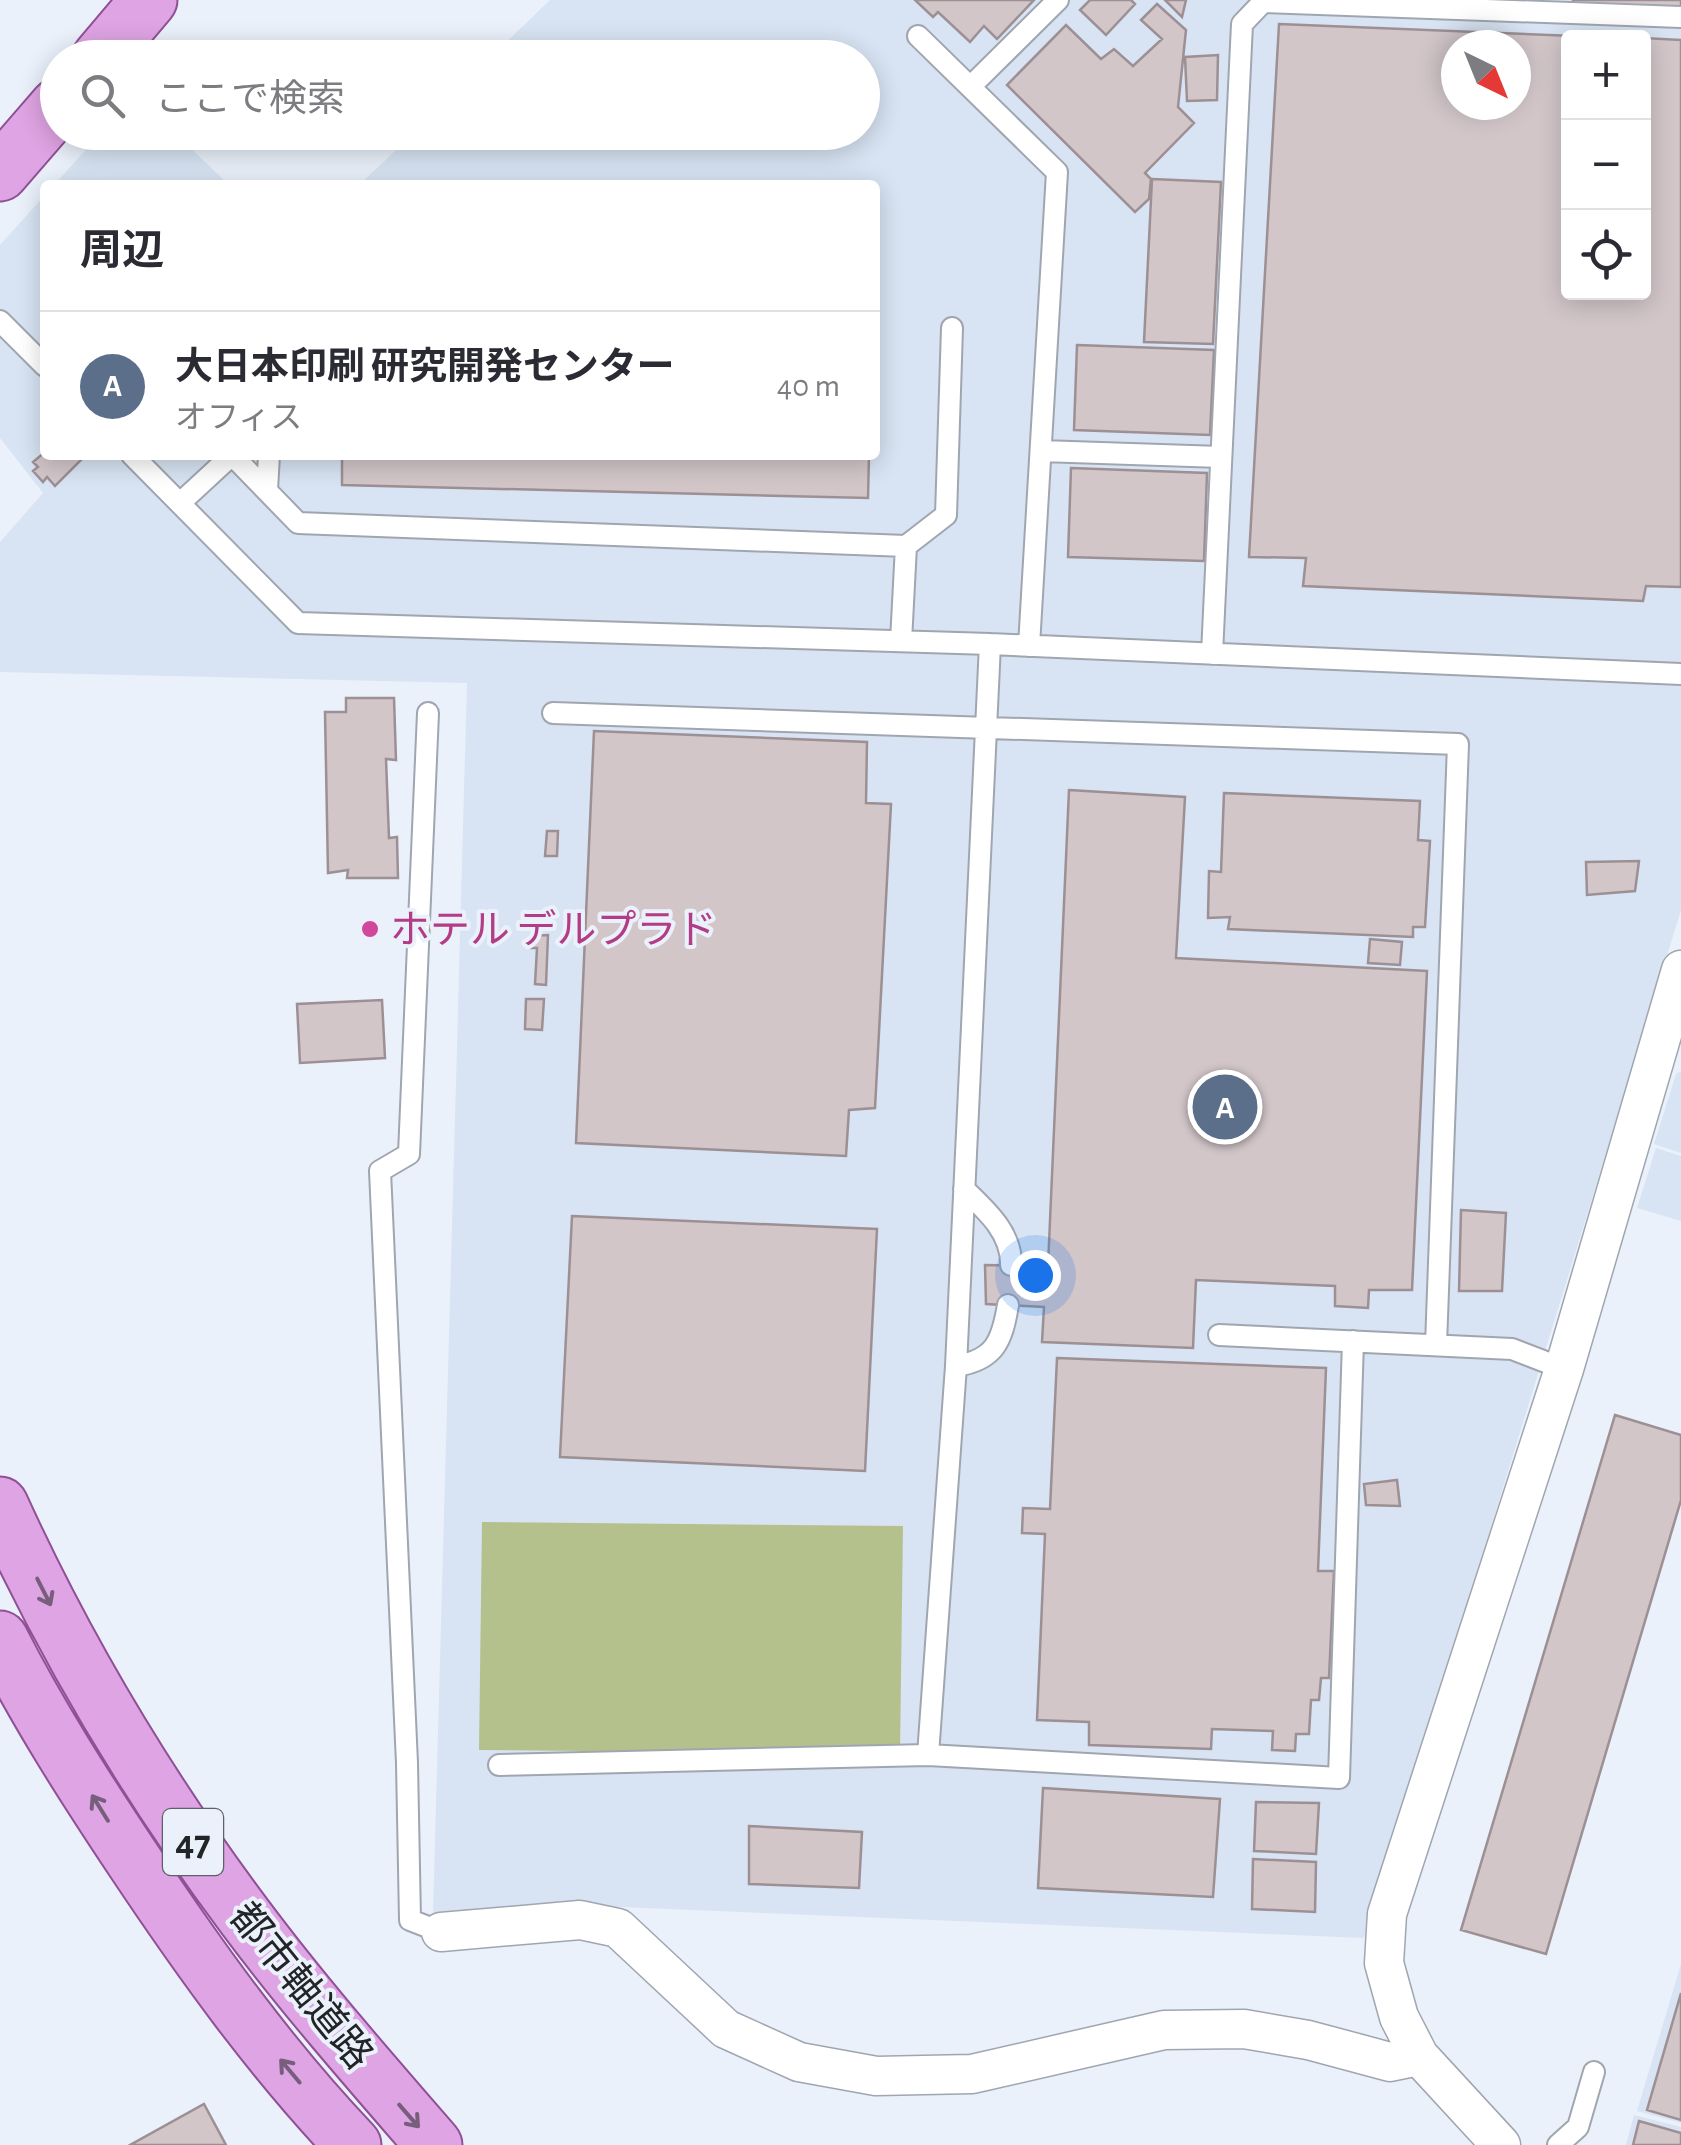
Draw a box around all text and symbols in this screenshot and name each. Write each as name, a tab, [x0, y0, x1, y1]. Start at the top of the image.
north arrow	[1441, 30, 1531, 120]
map controls	[1561, 30, 1651, 300]
button: +	[1561, 30, 1651, 120]
search box	[40, 40, 880, 150]
icon: search	[75, 68, 130, 123]
text: ここで検索	[155, 81, 345, 119]
button: −	[1561, 120, 1651, 210]
button: locate	[1561, 210, 1651, 300]
text: 周辺	[80, 230, 164, 272]
text: 大日本印刷 研究開発センター	[175, 349, 675, 387]
text: A	[103, 370, 122, 402]
text: 40 m	[777, 370, 840, 402]
text: オフィス	[175, 402, 302, 434]
place label: ホテル デルプラド	[390, 908, 717, 951]
marker: ホテル デルプラド	[359, 918, 381, 940]
pin: A	[1192, 1070, 1258, 1144]
your location	[1010, 1250, 1061, 1301]
one-way arrow	[35, 1577, 54, 1607]
one-way arrow	[89, 1794, 110, 1823]
road number: 47	[163, 1809, 223, 1875]
street label: 都市軸道路	[222, 1895, 380, 2077]
one-way arrow	[279, 2058, 301, 2084]
one-way arrow	[397, 2103, 420, 2128]

